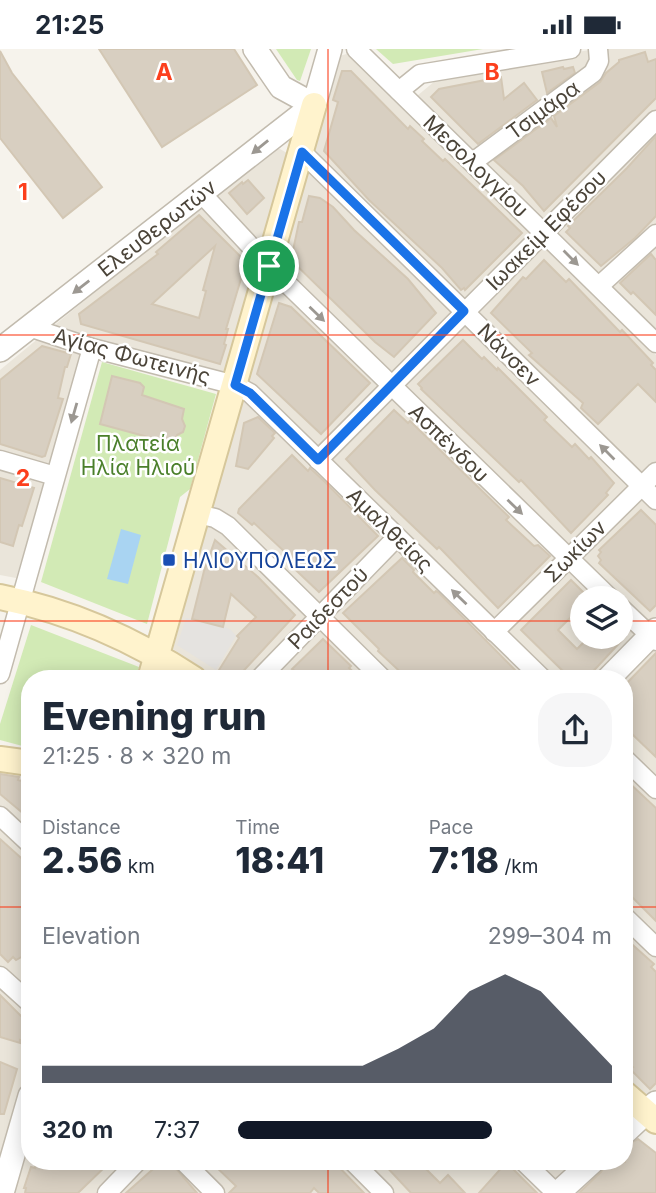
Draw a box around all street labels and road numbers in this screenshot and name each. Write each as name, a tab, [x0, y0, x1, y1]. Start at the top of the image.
street label: Τσιμάρα	[502, 75, 584, 145]
street label: Μεσολογγίου	[418, 110, 534, 222]
street label: Ιωακείμ Εφέσου	[481, 165, 611, 295]
street label: Ελευθερωτών	[93, 174, 221, 282]
street label: Νάνσεν	[472, 318, 546, 392]
street label: Αγίας Φωτεινής	[51, 323, 213, 389]
street label: Ασπένδου	[404, 399, 494, 487]
street label: Αμαλθείας	[342, 483, 438, 577]
street label: Σωκίων	[539, 515, 611, 587]
street label: Ραιδεστού	[283, 562, 373, 654]

